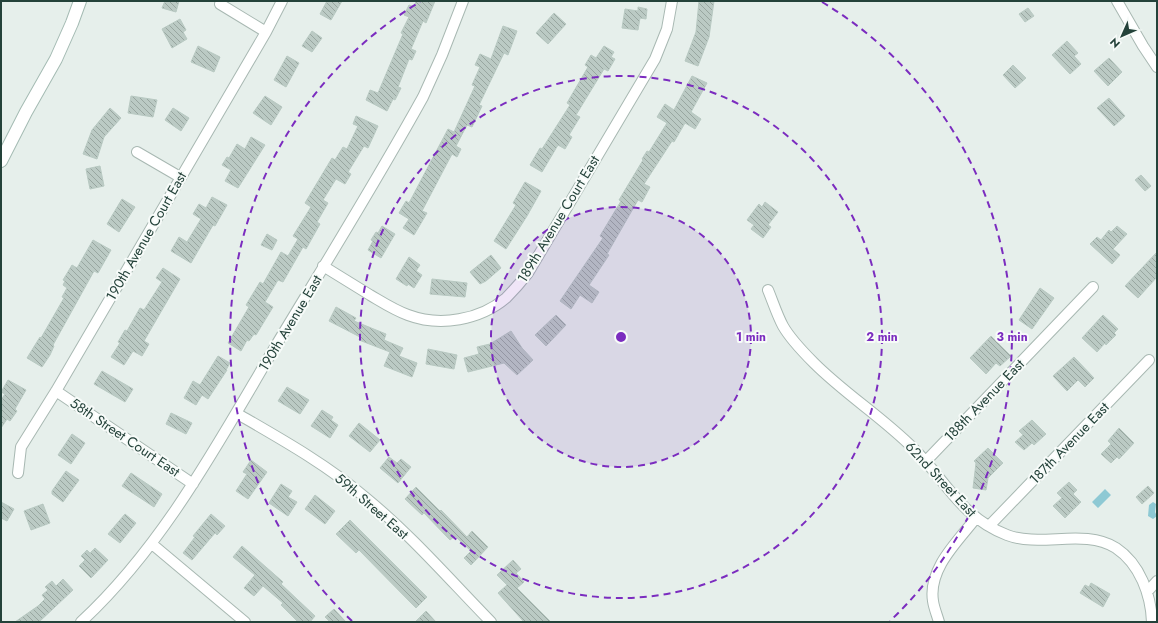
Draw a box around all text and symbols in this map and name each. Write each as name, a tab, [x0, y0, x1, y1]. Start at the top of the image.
north arrow	[1102, 16, 1142, 56]
text: N	[1106, 34, 1124, 52]
street label: 189th Avenue Court East	[512, 151, 604, 286]
street label: 190th Avenue Court East	[101, 167, 191, 304]
street label: 190th Avenue East	[253, 271, 327, 375]
text: 1 min	[736, 328, 766, 346]
text: 2 min	[866, 328, 898, 346]
text: 3 min	[996, 328, 1028, 346]
centre of rings	[614, 330, 628, 344]
street label: 188th Avenue East	[939, 354, 1029, 446]
street label: 58th Street Court East	[66, 393, 184, 482]
street label: 187th Avenue East	[1025, 397, 1114, 489]
street label: 62nd Street East	[901, 437, 982, 522]
street label: 59th Street East	[331, 468, 414, 544]

